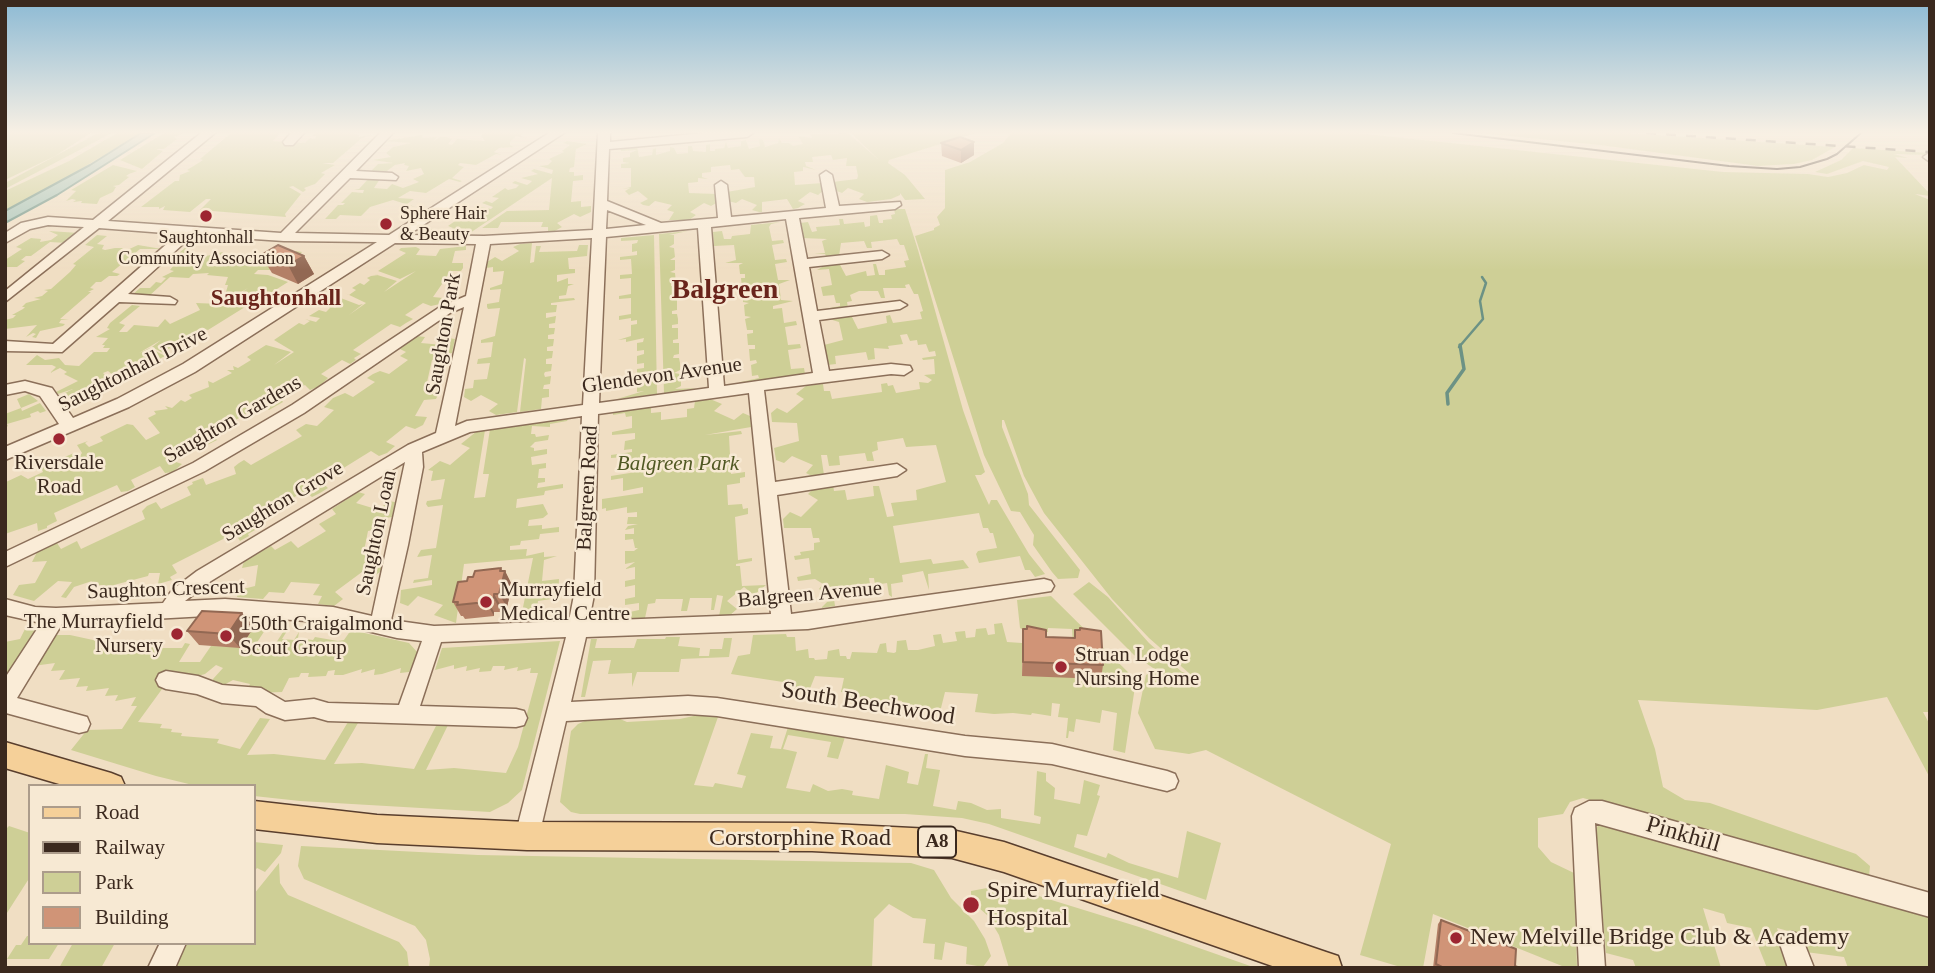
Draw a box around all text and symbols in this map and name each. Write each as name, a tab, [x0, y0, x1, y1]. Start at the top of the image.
place label: Sphere Hair & Beauty	[400, 203, 486, 246]
marker: Saughtonhall Community Association	[198, 208, 214, 224]
marker: Sphere Hair & Beauty	[378, 216, 394, 232]
place label: Saughtonhall Community Association	[118, 227, 294, 270]
street label: Saughton Park	[421, 271, 467, 397]
district label: Balgreen	[672, 274, 778, 308]
district label: Saughtonhall	[211, 285, 341, 313]
street label: Saughtonhall Drive	[54, 322, 212, 418]
street label: Glendevon Avenue	[580, 352, 744, 400]
street label: Saughton Gardens	[160, 370, 306, 470]
street label: Balgreen Road	[572, 425, 604, 551]
marker: Riversdale Road	[51, 431, 67, 447]
place label: Riversdale Road	[14, 450, 104, 500]
park label: Balgreen Park	[617, 451, 739, 477]
street label: Saughton Grove	[218, 456, 348, 548]
street label: Saughton Loan	[351, 468, 403, 598]
street label: Saughton Crescent	[87, 575, 245, 605]
street label: Balgreen Avenue	[737, 576, 883, 614]
place label: Murrayfield Medical Centre	[500, 577, 630, 627]
marker: Murrayfield Medical Centre	[478, 594, 494, 610]
place label: The Murrayfield Nursery	[24, 609, 163, 659]
place label: 150th Craigalmond Scout Group	[240, 611, 403, 661]
marker: The Murrayfield Nursery	[169, 626, 185, 642]
marker: 150th Craigalmond Scout Group	[218, 628, 234, 644]
place label: Struan Lodge Nursing Home	[1075, 642, 1199, 692]
marker: Struan Lodge Nursing Home	[1053, 659, 1069, 675]
street label: South Beechwood	[779, 676, 957, 732]
legend	[28, 784, 256, 945]
text: Road	[95, 800, 139, 824]
street label: Pinkhill	[1642, 811, 1724, 859]
street label: Corstorphine Road	[709, 825, 891, 853]
road number: A8	[918, 827, 956, 858]
text: Railway	[95, 835, 165, 859]
text: Park	[95, 870, 134, 894]
place label: Spire Murrayfield Hospital	[987, 877, 1160, 933]
marker: Spire Murrayfield Hospital	[961, 895, 981, 915]
text: Building	[95, 905, 169, 929]
place label: New Melville Bridge Club & Academy	[1470, 924, 1849, 952]
marker: New Melville Bridge Club & Academy	[1448, 930, 1464, 946]

